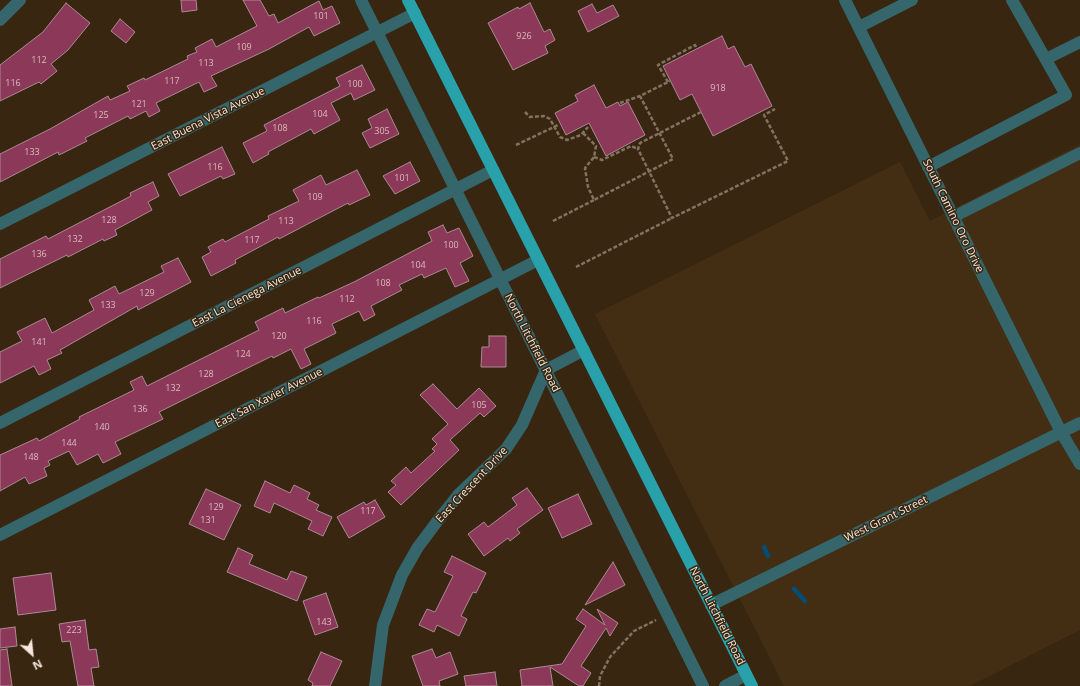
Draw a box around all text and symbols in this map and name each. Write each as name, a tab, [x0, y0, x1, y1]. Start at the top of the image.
house number: 101	[313, 11, 329, 21]
house number: 926	[516, 31, 532, 41]
house number: 109	[236, 42, 252, 52]
house number: 112	[31, 55, 47, 65]
house number: 113	[198, 58, 214, 68]
house number: 117	[164, 76, 180, 86]
house number: 116	[5, 78, 21, 88]
house number: 100	[347, 79, 363, 89]
house number: 918	[710, 83, 726, 93]
street label: East Buena Vista Avenue	[149, 85, 267, 153]
house number: 121	[131, 99, 147, 109]
house number: 104	[312, 109, 328, 119]
house number: 125	[93, 110, 109, 120]
house number: 108	[272, 123, 288, 133]
house number: 305	[374, 126, 390, 136]
house number: 133	[24, 147, 40, 157]
street label: South Camino Oro Drive	[920, 157, 986, 275]
house number: 116	[207, 162, 223, 172]
house number: 101	[394, 173, 410, 183]
house number: 109	[307, 192, 323, 202]
house number: 128	[101, 215, 117, 225]
house number: 113	[278, 216, 294, 226]
house number: 132	[67, 234, 83, 244]
house number: 117	[244, 235, 260, 245]
house number: 100	[443, 240, 459, 250]
house number: 136	[31, 249, 47, 259]
house number: 104	[410, 260, 426, 270]
street label: East La Cienega Avenue	[190, 264, 304, 330]
house number: 108	[375, 278, 391, 288]
house number: 129	[139, 288, 155, 298]
street label: North Litchfield Road	[501, 292, 563, 394]
house number: 112	[339, 294, 355, 304]
house number: 133	[100, 300, 116, 310]
house number: 116	[306, 316, 322, 326]
house number: 120	[271, 331, 287, 341]
house number: 141	[31, 337, 47, 347]
house number: 124	[235, 349, 251, 359]
street label: East San Xavier Avenue	[213, 365, 325, 431]
house number: 128	[198, 369, 214, 379]
house number: 132	[165, 383, 181, 393]
house number: 105	[471, 400, 487, 410]
house number: 136	[132, 404, 148, 414]
house number: 140	[94, 422, 110, 432]
house number: 144	[61, 438, 77, 448]
street label: East Crescent Drive	[433, 444, 511, 526]
house number: 148	[23, 452, 39, 462]
street label: West Grant Street	[842, 493, 930, 545]
house number: 129	[208, 502, 224, 512]
house number: 117	[360, 506, 376, 516]
house number: 131	[200, 515, 216, 525]
street label: North Litchfield Road	[686, 565, 748, 667]
house number: 143	[316, 617, 332, 627]
house number: 223	[66, 625, 82, 635]
north arrow	[12, 634, 52, 674]
text: N	[30, 656, 45, 674]

